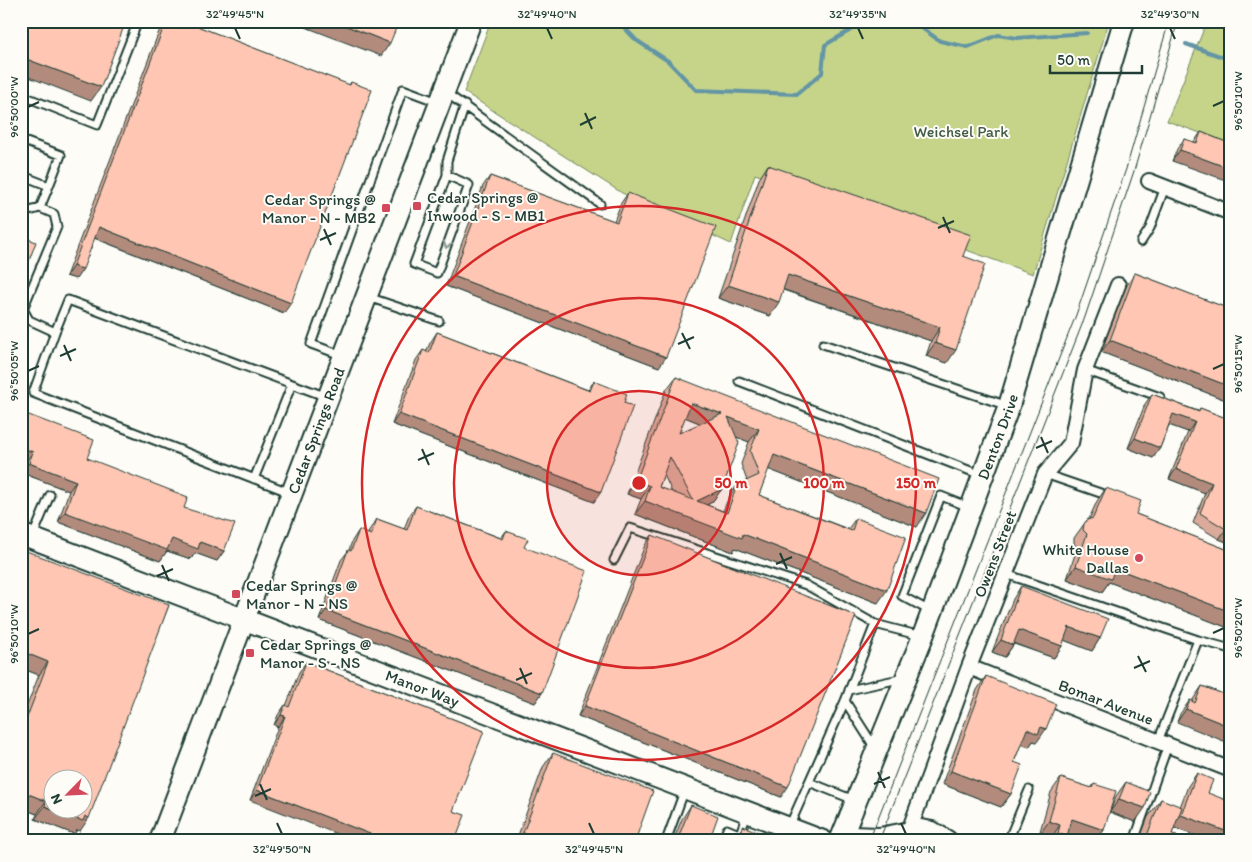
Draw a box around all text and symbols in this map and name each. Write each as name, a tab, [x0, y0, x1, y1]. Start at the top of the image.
text: 32°49'45"N	[206, 7, 264, 21]
text: 32°49'40"N	[517, 7, 577, 21]
text: 32°49'35"N	[829, 7, 887, 21]
text: 32°49'30"N	[1141, 7, 1199, 21]
scale bar	[1050, 42, 1142, 74]
text: 50 m	[1057, 51, 1090, 69]
text: 96°50'10"W	[1231, 71, 1245, 131]
text: 96°50'00"W	[7, 76, 21, 138]
park label: Weichsel Park	[914, 122, 1009, 141]
place label: Cedar Springs @ Inwood - S - MB1	[427, 188, 546, 225]
place label: Cedar Springs @ Manor - N - MB2	[262, 190, 377, 227]
marker: Cedar Springs @ Inwood - S - MB1	[411, 200, 423, 212]
marker: Cedar Springs @ Manor - N - MB2	[380, 202, 392, 214]
one-way arrow	[443, 241, 453, 249]
text: 96°50'15"W	[1231, 335, 1245, 393]
text: 96°50'05"W	[7, 341, 21, 401]
street label: Cedar Springs Road	[283, 364, 348, 497]
street label: Denton Drive	[973, 391, 1022, 482]
centre of rings	[630, 474, 648, 492]
text: 50 m	[714, 474, 748, 492]
text: 100 m	[803, 474, 845, 492]
text: 150 m	[896, 474, 936, 492]
street label: Owens Street	[970, 508, 1020, 600]
place label: White House Dallas	[1043, 540, 1129, 577]
marker: White House Dallas	[1133, 552, 1145, 564]
place label: Cedar Springs @ Manor - N - NS	[246, 576, 358, 613]
marker: Cedar Springs @ Manor - N - NS	[230, 588, 242, 600]
text: 96°50'20"W	[1231, 598, 1245, 658]
text: 96°50'10"W	[7, 604, 21, 664]
place label: Cedar Springs @ Manor - S - NS	[260, 635, 372, 672]
marker: Cedar Springs @ Manor - S - NS	[244, 647, 256, 659]
street label: Manor Way	[383, 665, 462, 711]
street label: Bomar Avenue	[1056, 675, 1156, 729]
north arrow	[42, 770, 92, 820]
text: N	[47, 791, 66, 807]
text: 32°49'50"N	[253, 842, 311, 856]
text: 32°49'45"N	[565, 842, 623, 856]
text: 32°49'40"N	[876, 842, 936, 856]

